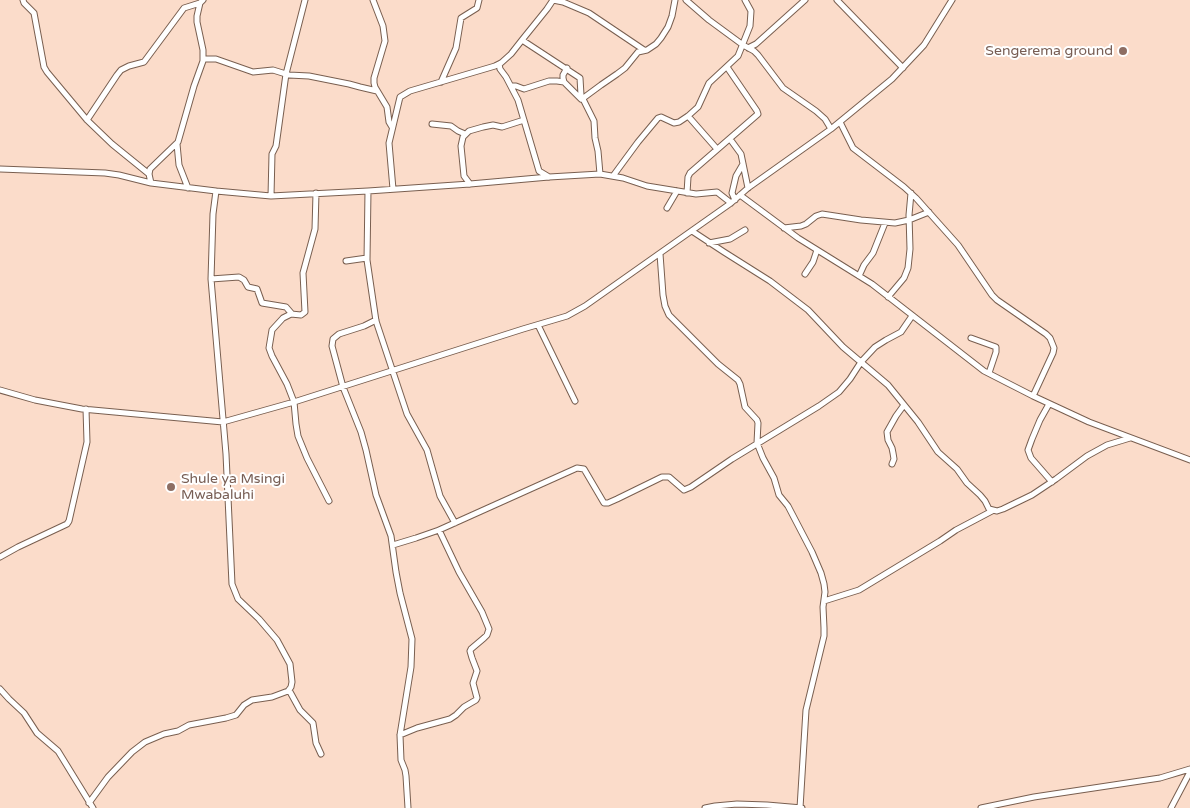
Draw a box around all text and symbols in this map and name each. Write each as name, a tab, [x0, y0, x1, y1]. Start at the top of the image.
place label: Sengerema ground	[985, 43, 1113, 59]
marker: Sengerema ground	[1117, 45, 1129, 57]
place label: Shule ya Msingi Mwabaluhi	[181, 471, 285, 504]
marker: Shule ya Msingi Mwabaluhi	[165, 481, 177, 493]

